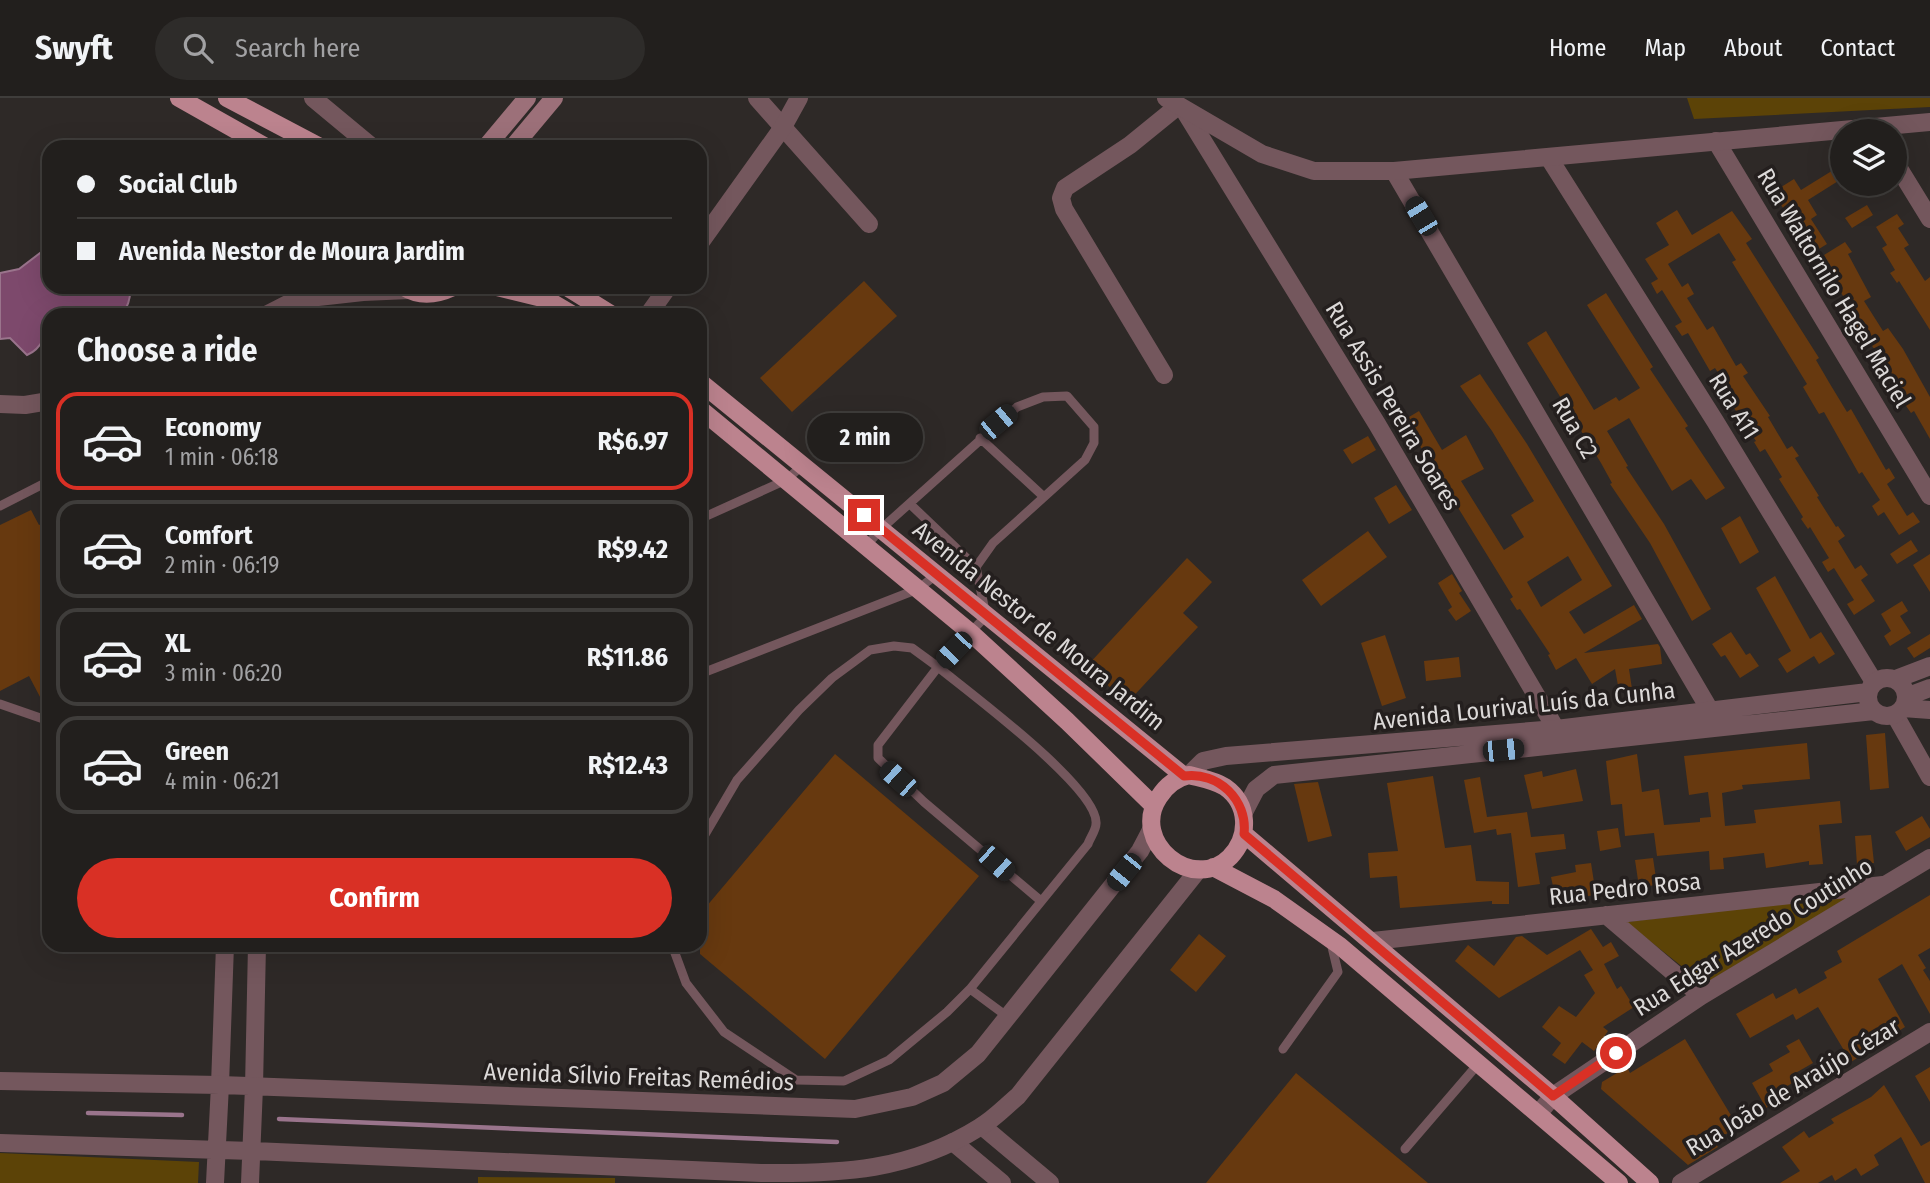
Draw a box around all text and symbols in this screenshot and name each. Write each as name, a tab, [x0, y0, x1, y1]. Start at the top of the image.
search box	[155, 17, 645, 80]
text: Swyft	[35, 28, 113, 68]
icon: search	[179, 29, 217, 67]
text: Search here	[235, 33, 360, 64]
text: Home	[1549, 34, 1606, 62]
text: Map	[1644, 34, 1686, 62]
text: About	[1724, 34, 1782, 62]
text: Contact	[1820, 34, 1895, 62]
map controls	[1830, 119, 1907, 196]
button: layers	[1830, 119, 1907, 196]
street label: Rua Waltornilo Hagel Maciel	[1751, 163, 1917, 413]
text: Social Club	[119, 169, 238, 200]
car	[1402, 193, 1441, 239]
text: Avenida Nestor de Moura Jardim	[119, 236, 465, 267]
street label: Rua Assis Pereira Soares	[1320, 297, 1466, 515]
text: Choose a ride	[77, 331, 258, 369]
street label: Rua A11	[1703, 368, 1765, 444]
street label: Rua C2	[1546, 393, 1604, 463]
car	[976, 400, 1021, 444]
icon: car	[81, 410, 144, 473]
text: Economy	[165, 412, 261, 443]
callout: 2 min	[806, 414, 922, 462]
text: 2 min	[840, 423, 891, 451]
text: R$6.97	[597, 426, 668, 457]
text: 1 min · 06:18	[165, 443, 278, 471]
route end	[848, 499, 880, 531]
street label: Avenida Nestor de Moura Jardim	[907, 516, 1171, 736]
icon: car	[81, 518, 144, 581]
text: Comfort	[165, 520, 253, 551]
text: R$9.42	[597, 534, 668, 565]
text: 2 min · 06:19	[165, 551, 279, 579]
icon: car	[81, 626, 144, 689]
text: XL	[165, 628, 191, 659]
car	[932, 628, 977, 672]
text: R$11.86	[587, 642, 668, 673]
text: 3 min · 06:20	[165, 659, 282, 687]
street label: Avenida Lourival Luís da Cunha	[1371, 676, 1677, 736]
icon: car	[81, 734, 144, 797]
text: Green	[165, 736, 229, 767]
car	[1482, 737, 1525, 763]
text: R$12.43	[588, 750, 668, 781]
car	[876, 757, 921, 801]
text: 4 min · 06:21	[165, 767, 280, 795]
car	[974, 841, 1019, 885]
car	[1103, 849, 1146, 895]
street label: Rua Edgar Azeredo Coutinho	[1628, 852, 1878, 1022]
button: Confirm	[77, 858, 672, 938]
street label: Rua Pedro Rosa	[1548, 867, 1702, 911]
street label: Rua João de Araújo Cézar	[1681, 1012, 1905, 1162]
route start	[1600, 1037, 1632, 1069]
street label: Avenida Sílvio Freitas Remédios	[483, 1058, 795, 1096]

